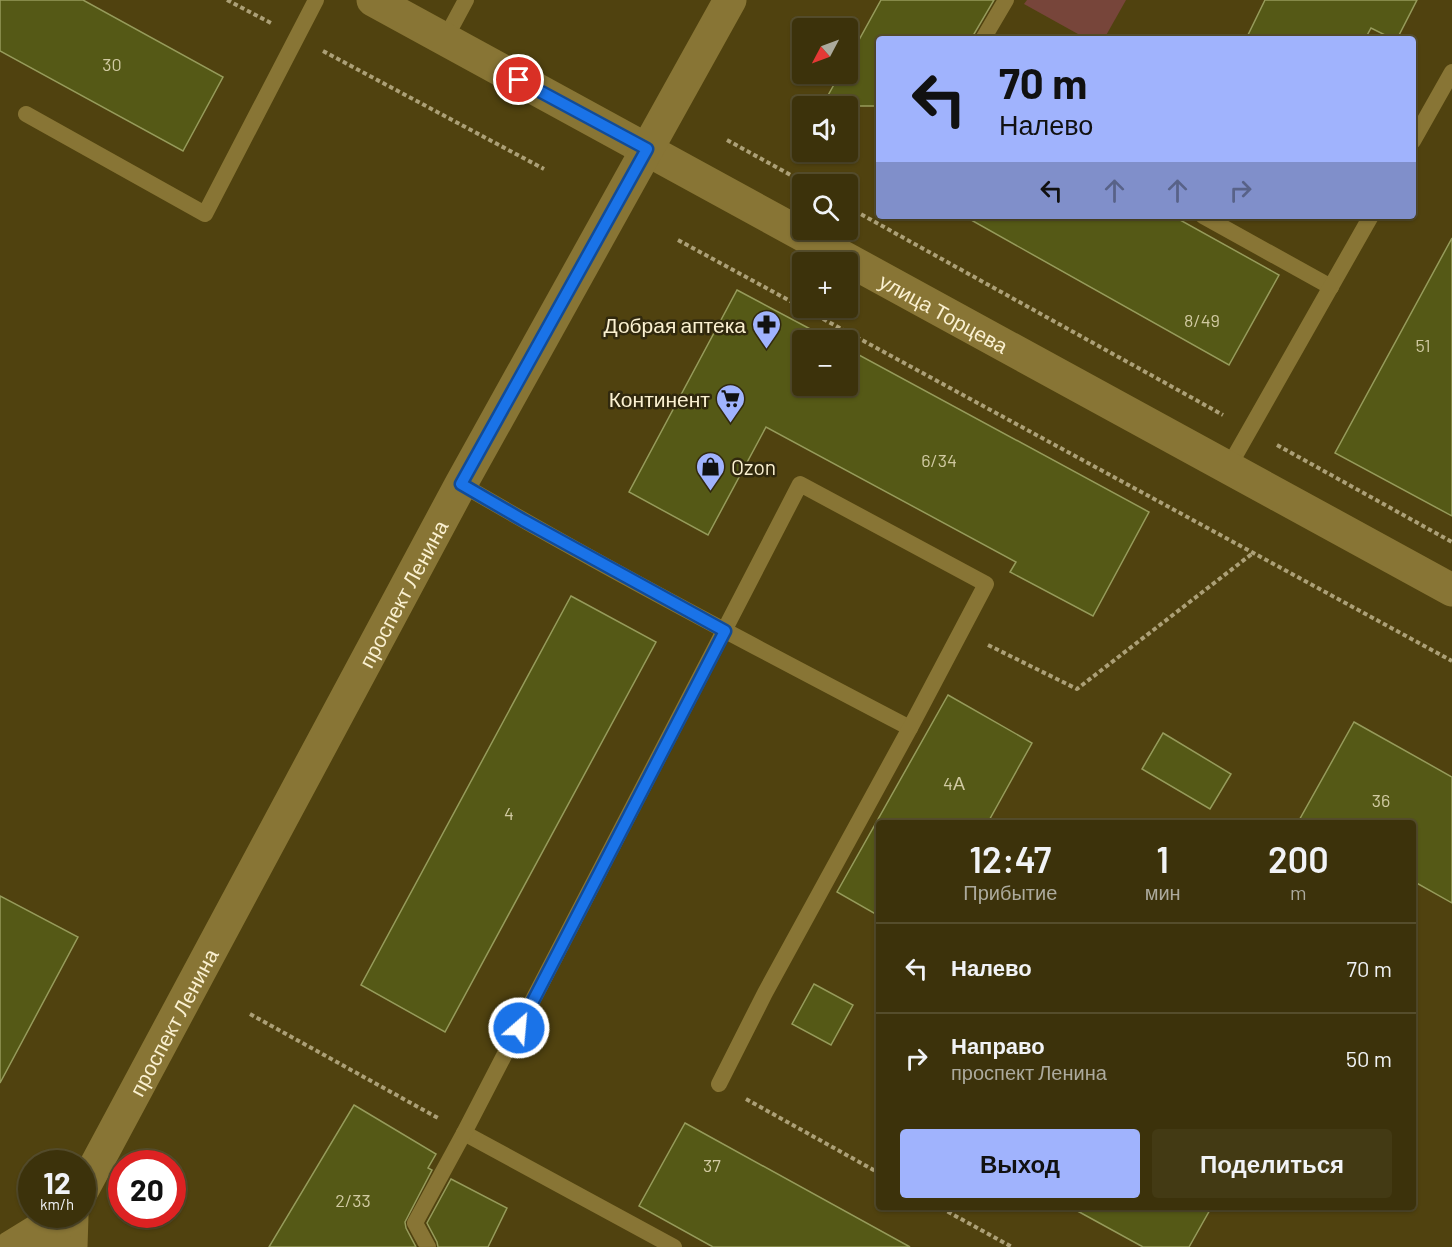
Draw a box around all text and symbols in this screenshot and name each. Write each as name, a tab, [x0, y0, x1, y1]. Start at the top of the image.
north arrow	[792, 18, 858, 84]
map controls	[792, 18, 858, 396]
house number: 30	[102, 53, 122, 75]
pin	[493, 54, 544, 105]
text: 70 m	[999, 57, 1087, 107]
icon: left	[900, 60, 978, 138]
icon: arrive	[502, 63, 535, 96]
button: sound	[792, 96, 858, 162]
text: Налево	[999, 108, 1093, 140]
button: search	[792, 174, 858, 240]
icon: left	[1035, 174, 1068, 207]
icon: ahead	[1098, 174, 1131, 207]
icon: ahead	[1161, 174, 1194, 207]
icon: right	[1224, 174, 1257, 207]
button: +	[792, 252, 858, 318]
street label: улица Торцева	[876, 267, 1013, 358]
pharmacy icon: Добрая аптека	[751, 308, 783, 350]
house number: 8/49	[1184, 309, 1220, 331]
place label: Добрая аптека	[603, 312, 746, 337]
button: −	[792, 330, 858, 396]
house number: 51	[1415, 334, 1431, 356]
supermarket icon: Континент	[715, 382, 747, 424]
place label: Континент	[609, 386, 710, 411]
house number: 6/34	[921, 449, 957, 471]
shop icon: Ozon	[694, 450, 726, 492]
place label: Ozon	[731, 454, 776, 479]
street label: проспект Ленина	[353, 515, 452, 671]
house number: 4А	[943, 772, 965, 794]
house number: 36	[1372, 789, 1390, 811]
house number: 4	[504, 802, 514, 824]
text: 12:47	[969, 837, 1051, 880]
text: 1	[1156, 837, 1169, 880]
text: 200	[1268, 837, 1329, 880]
text: Прибытие	[963, 880, 1057, 904]
text: мин	[1145, 880, 1181, 904]
text: m	[1290, 880, 1307, 904]
street label: проспект Ленина	[123, 943, 223, 1100]
icon: left	[900, 952, 933, 985]
text: Налево	[951, 954, 1032, 980]
text: 70 m	[1347, 955, 1392, 981]
position arrow	[487, 996, 551, 1060]
text: Направо	[951, 1032, 1045, 1058]
icon: right	[900, 1042, 933, 1075]
text: 50 m	[1346, 1045, 1392, 1071]
text: проспект Ленина	[951, 1060, 1107, 1084]
button: Выход	[900, 1129, 1140, 1198]
button: Поделиться	[1152, 1129, 1392, 1198]
speed limit sign: 20	[108, 1150, 186, 1228]
house number: 37	[703, 1154, 721, 1176]
text: 12	[43, 1164, 71, 1200]
house number: 2/33	[335, 1189, 371, 1211]
text: km/h	[40, 1195, 74, 1213]

